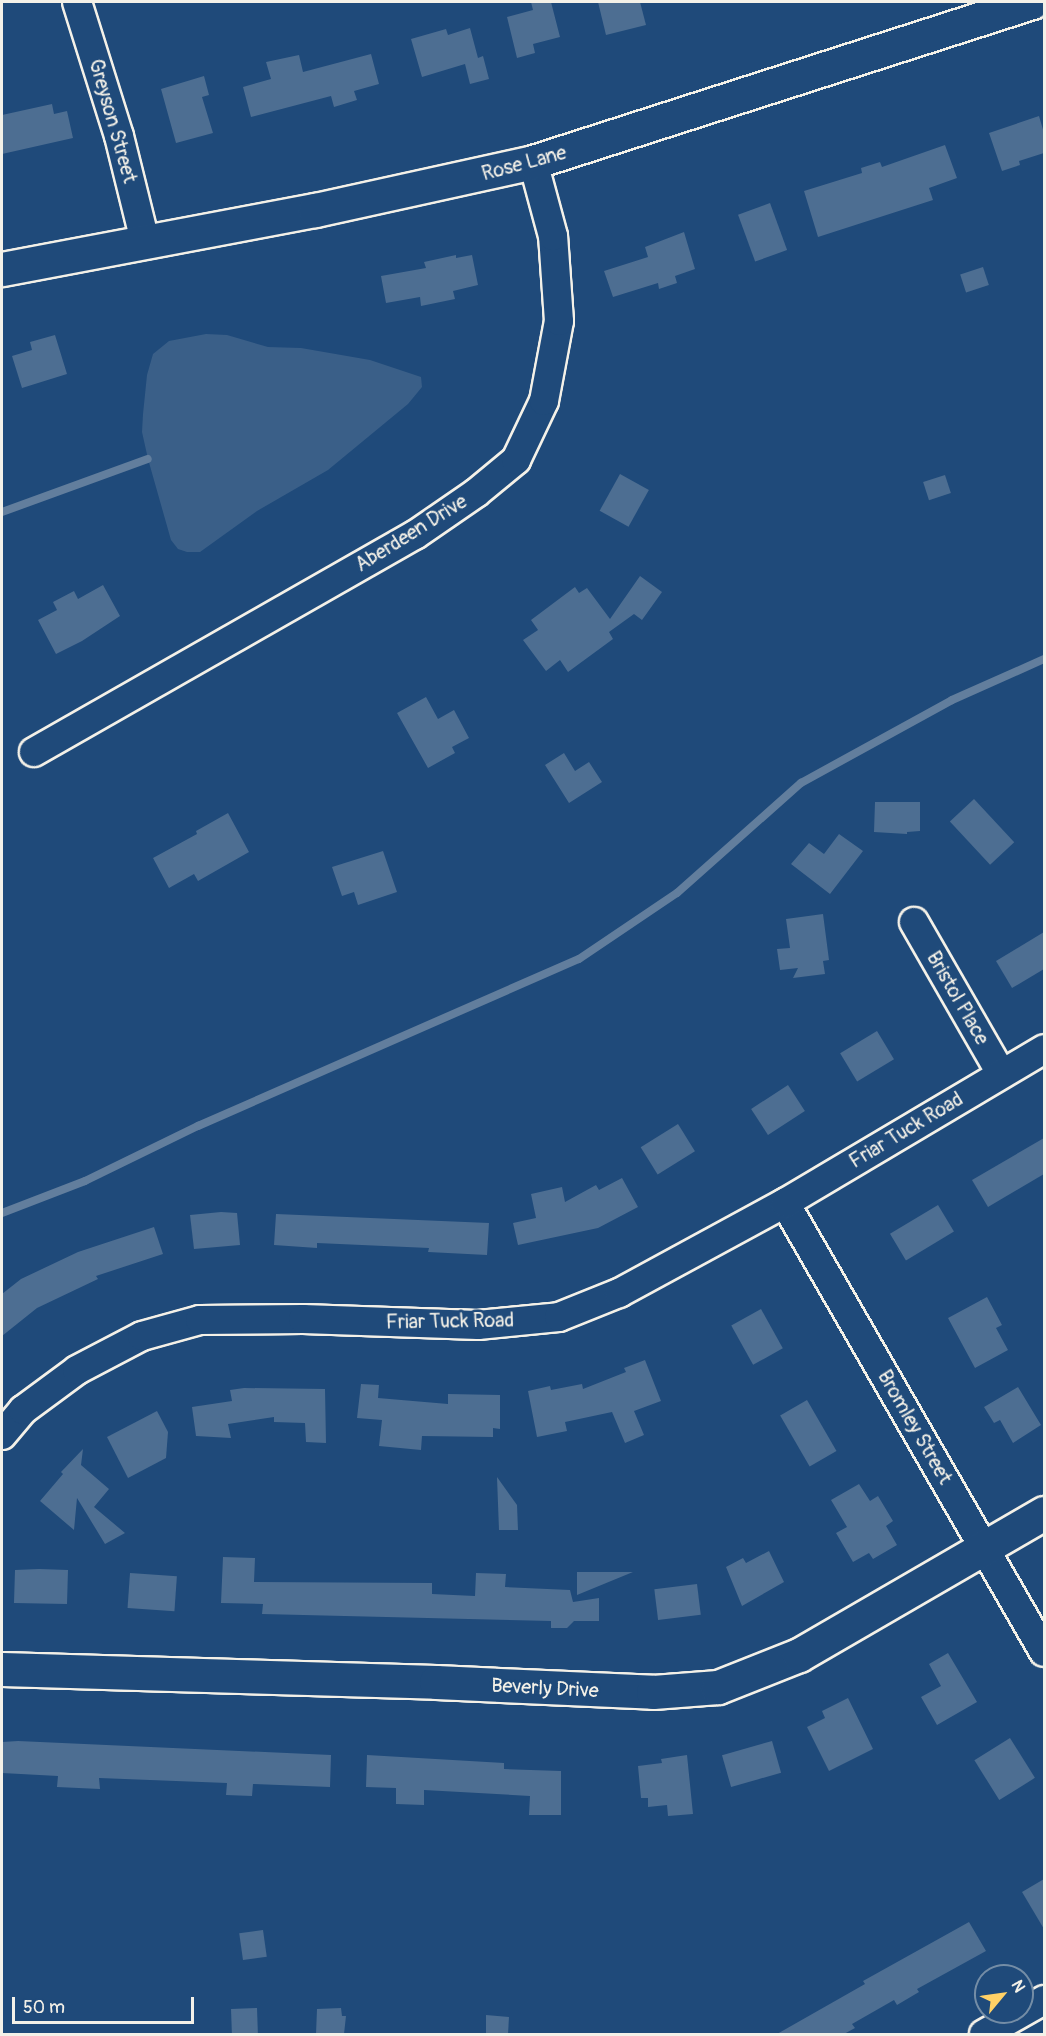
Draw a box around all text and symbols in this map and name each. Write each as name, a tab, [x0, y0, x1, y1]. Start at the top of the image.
street label: Greyson Street	[84, 56, 142, 186]
street label: Rose Lane	[479, 140, 569, 186]
street label: Aberdeen Drive	[351, 489, 471, 577]
street label: Bristol Place	[922, 947, 994, 1049]
street label: Friar Tuck Road	[845, 1087, 967, 1173]
street label: Friar Tuck Road	[386, 1308, 514, 1334]
street label: Bromley Street	[873, 1366, 957, 1488]
street label: Beverly Drive	[491, 1673, 599, 1703]
north arrow	[974, 1964, 1034, 2024]
text: N	[1007, 1977, 1029, 1996]
scale bar	[15, 1985, 196, 2023]
text: 50 m	[23, 1996, 65, 2019]

